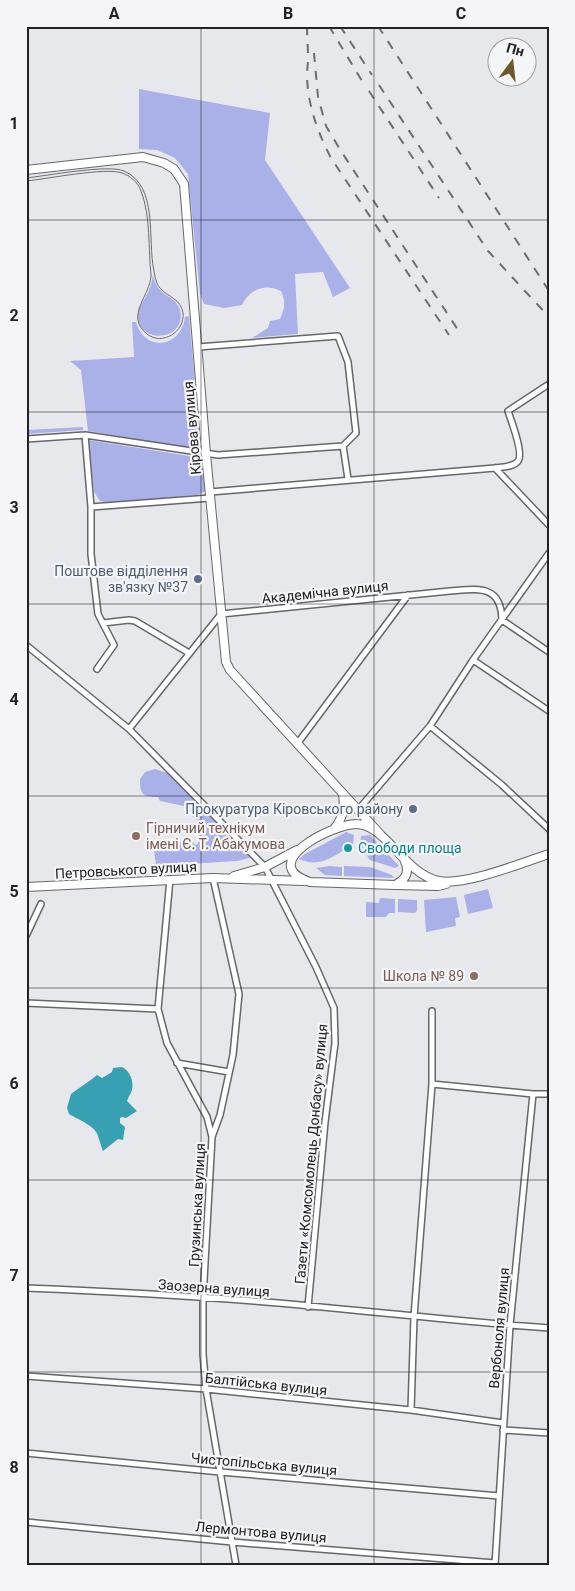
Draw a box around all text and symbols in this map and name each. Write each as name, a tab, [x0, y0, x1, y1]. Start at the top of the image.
text: A	[109, 4, 120, 23]
text: B	[283, 4, 293, 23]
text: C	[456, 4, 466, 23]
north arrow	[488, 38, 538, 88]
text: Пн	[505, 39, 526, 59]
text: 1	[9, 114, 19, 133]
text: 2	[9, 306, 19, 325]
street label: Кірова вулиця	[180, 381, 204, 475]
text: 3	[9, 498, 19, 517]
place label: Поштове відділення зв'язку №37	[54, 563, 188, 595]
marker: Поштове відділення зв'язку №37	[192, 573, 204, 585]
street label: Академічна вулиця	[261, 577, 389, 607]
text: 4	[9, 690, 19, 709]
place label: Прокуратура Кіровського району	[185, 801, 403, 817]
marker: Прокуратура Кіровського району	[407, 803, 419, 815]
place label: Гірничий технікум імені Є. Т. Абакумова	[146, 820, 285, 852]
marker: Гірничий технікум імені Є. Т. Абакумова	[130, 830, 142, 842]
place label: Свободи площа	[358, 840, 462, 856]
marker: Свободи площа	[342, 842, 354, 854]
street label: Петровського вулиця	[55, 858, 197, 882]
text: 5	[9, 882, 19, 901]
place label: Школа № 89	[383, 968, 464, 984]
marker: Школа № 89	[468, 970, 480, 982]
street label: Газети «Комсомолець Донбасу» вулиця	[292, 1023, 330, 1285]
text: 6	[9, 1074, 19, 1093]
street label: Грузинська вулиця	[186, 1143, 208, 1267]
text: 7	[9, 1266, 19, 1285]
street label: Вербоноля вулиця	[486, 1267, 512, 1389]
street label: Заозерна вулиця	[158, 1276, 270, 1300]
street label: Балтійська вулиця	[204, 1370, 328, 1398]
street label: Чистопільська вулиця	[190, 1450, 338, 1478]
text: 8	[9, 1458, 19, 1477]
street label: Лермонтова вулиця	[195, 1518, 327, 1546]

